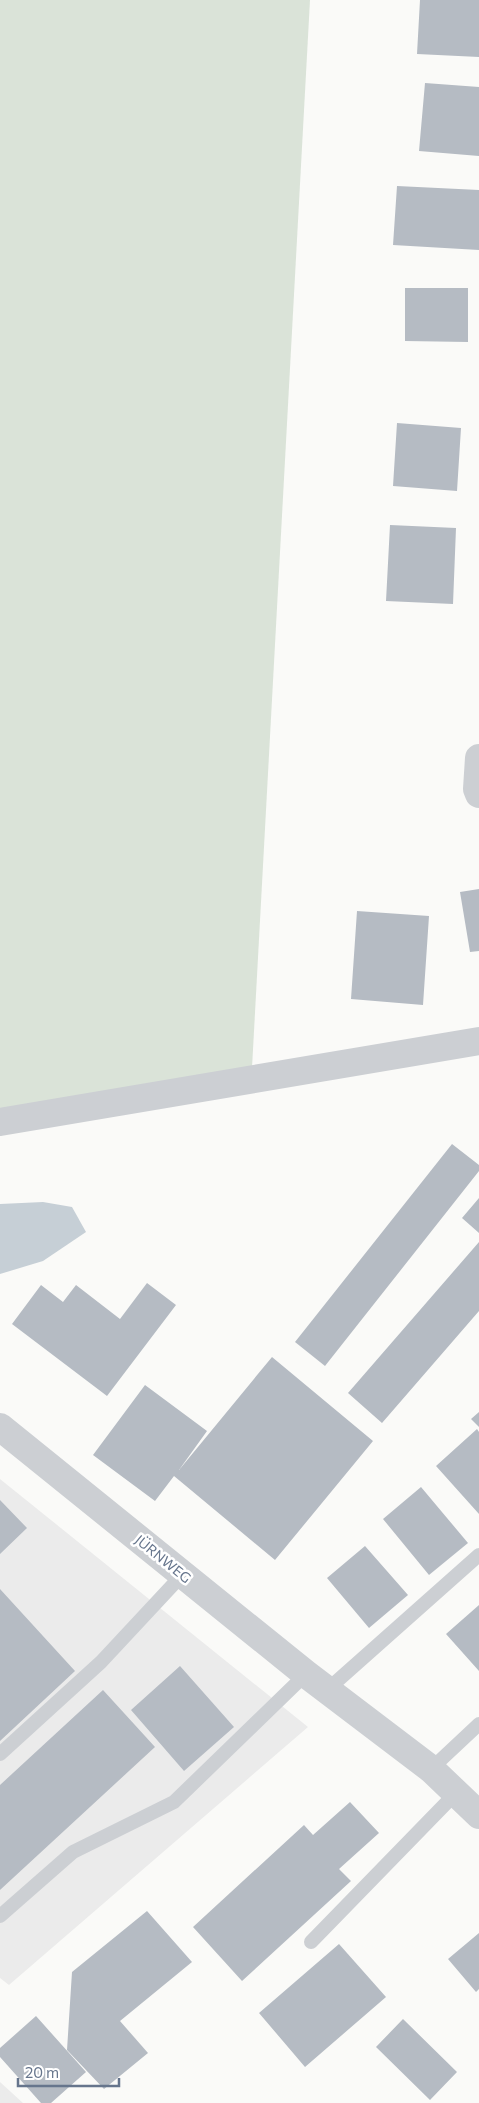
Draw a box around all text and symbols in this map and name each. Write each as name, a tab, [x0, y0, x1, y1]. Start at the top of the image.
street label: JÜRNWEG	[132, 1531, 195, 1586]
scale bar	[18, 2056, 119, 2088]
text: 20 m	[25, 2063, 59, 2081]

